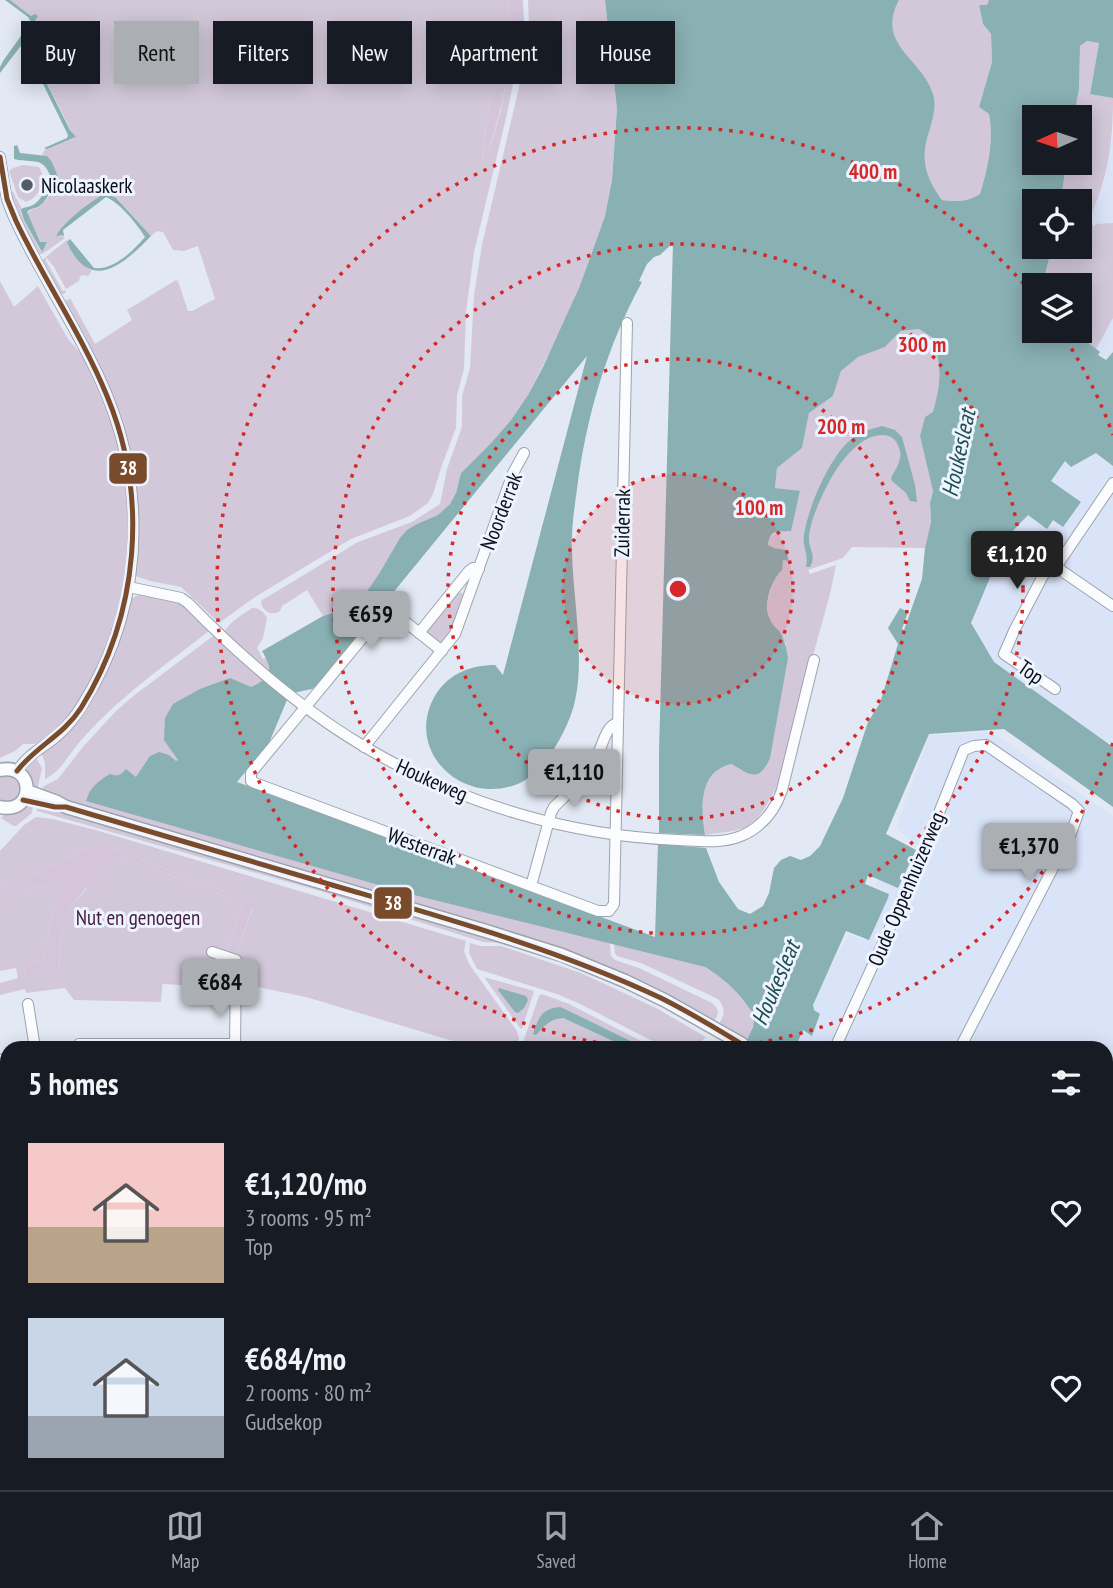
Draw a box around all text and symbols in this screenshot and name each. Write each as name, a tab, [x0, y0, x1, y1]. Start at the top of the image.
chip: Buy	[21, 21, 100, 84]
chip: Rent	[114, 21, 199, 84]
chip: Filters	[213, 21, 313, 84]
chip: New	[327, 21, 412, 84]
chip: Apartment	[426, 21, 562, 84]
chip: House	[576, 21, 675, 84]
north arrow	[1022, 105, 1092, 175]
map controls	[1022, 105, 1092, 343]
text: 400 m	[849, 158, 897, 185]
place label: Nicolaaskerk	[41, 172, 132, 199]
marker: Nicolaaskerk	[19, 177, 35, 193]
button: locate	[1022, 189, 1092, 259]
button: layers	[1022, 273, 1092, 343]
text: 300 m	[898, 331, 946, 358]
water label: Houkesleat	[935, 404, 982, 499]
text: 200 m	[817, 413, 865, 440]
line badge: 38	[108, 452, 148, 485]
text: 38	[119, 456, 137, 480]
street label: Noorderrak	[474, 468, 528, 554]
street label: Zuiderrak	[608, 489, 636, 557]
text: 100 m	[735, 494, 783, 521]
pin: €1,120	[960, 532, 1074, 591]
text: €1,120	[987, 539, 1047, 568]
centre of rings	[666, 577, 690, 601]
pin: €659	[330, 592, 412, 651]
text: €659	[349, 599, 393, 628]
street label: Top	[1013, 654, 1049, 690]
pin: €1,110	[517, 750, 631, 809]
street label: Houkeweg	[392, 752, 472, 808]
text: €1,110	[544, 757, 604, 786]
street label: Oude Oppenhuizerweg	[861, 808, 951, 970]
street label: Westerrak	[384, 821, 460, 871]
pin: €1,370	[972, 824, 1086, 883]
text: €1,370	[999, 831, 1059, 860]
line badge: 38	[373, 886, 413, 920]
text: 38	[384, 891, 402, 915]
park label: Nut en genoegen	[76, 904, 200, 931]
water label: Houkesleat	[744, 934, 807, 1029]
pin: €684	[179, 960, 261, 1019]
text: €684	[198, 967, 242, 996]
text: 5 homes	[28, 1064, 119, 1103]
icon: filters	[1047, 1064, 1085, 1102]
text: €1,120/mo	[245, 1164, 367, 1203]
icon: home	[84, 1171, 168, 1255]
icon: heart	[1047, 1194, 1085, 1232]
text: 3 rooms · 95 m²	[245, 1203, 372, 1232]
text: Top	[245, 1232, 273, 1261]
text: €684/mo	[245, 1339, 346, 1378]
icon: home	[84, 1346, 168, 1430]
icon: heart	[1047, 1369, 1085, 1407]
text: 2 rooms · 80 m²	[245, 1378, 372, 1407]
text: Gudsekop	[245, 1407, 322, 1436]
tab: Map	[166, 1507, 204, 1573]
tab: Saved	[537, 1507, 576, 1573]
tab: Home	[908, 1507, 947, 1573]

